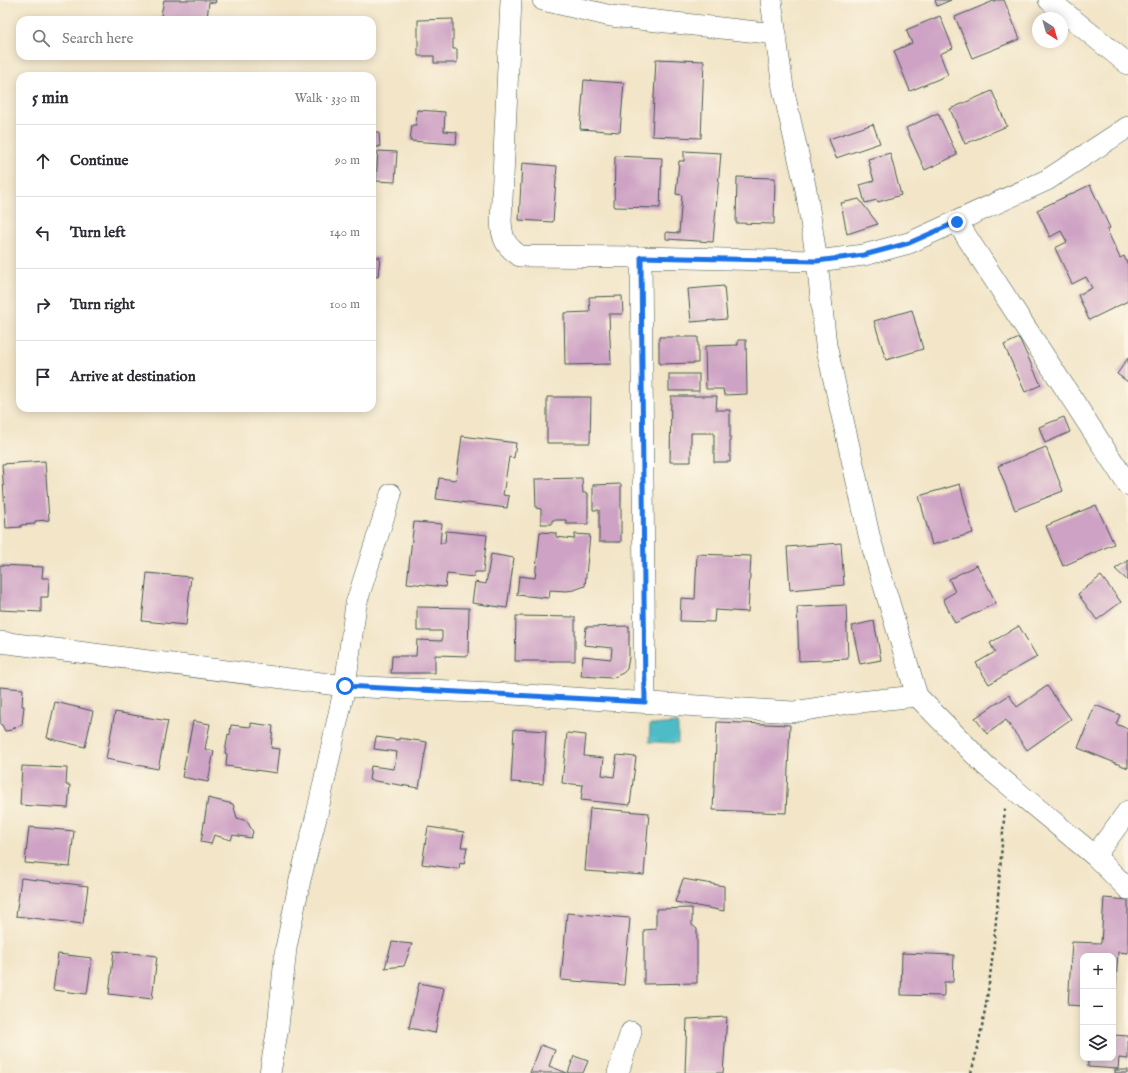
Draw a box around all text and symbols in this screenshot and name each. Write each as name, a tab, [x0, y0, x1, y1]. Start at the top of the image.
north arrow	[1032, 12, 1068, 48]
search box	[16, 16, 376, 60]
icon: search	[30, 27, 52, 49]
text: Search here	[62, 29, 133, 48]
text: 5 min	[32, 88, 69, 109]
text: Walk · 330 m	[295, 90, 360, 107]
icon: ahead	[32, 150, 54, 172]
text: Continue	[70, 151, 128, 170]
text: 90 m	[335, 152, 360, 169]
route end	[948, 213, 966, 231]
icon: left	[32, 222, 54, 244]
text: Turn left	[70, 223, 126, 242]
text: 140 m	[330, 224, 360, 241]
icon: right	[32, 294, 54, 316]
text: Turn right	[70, 295, 135, 314]
text: 100 m	[330, 296, 360, 313]
icon: arrive	[32, 366, 54, 388]
text: Arrive at destination	[70, 367, 196, 386]
route start	[336, 677, 354, 695]
map controls	[1080, 953, 1116, 1061]
button: +	[1080, 953, 1116, 989]
button: −	[1080, 989, 1116, 1025]
button: layers	[1080, 1025, 1116, 1061]

